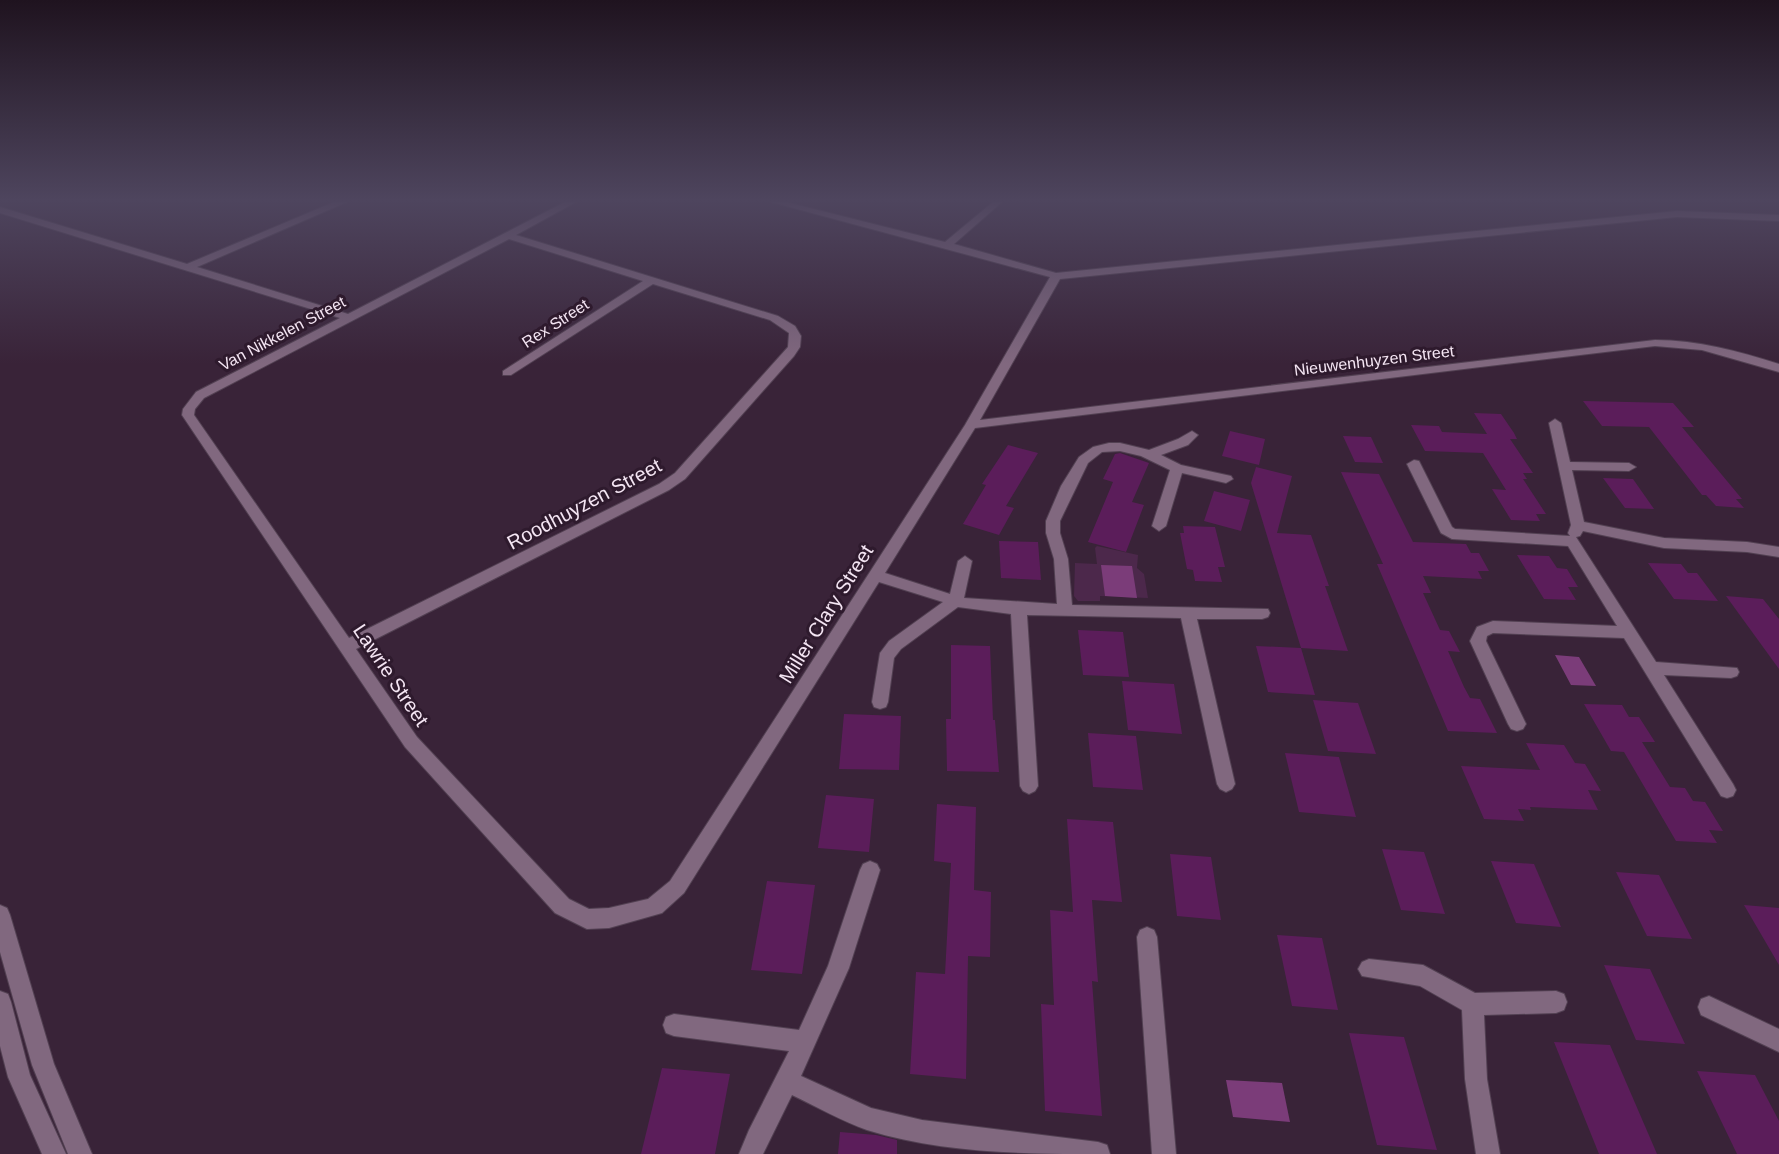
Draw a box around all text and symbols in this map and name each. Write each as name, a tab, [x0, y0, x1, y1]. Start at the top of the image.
street label: Van Nikkelen Street	[216, 293, 349, 374]
street label: Rex Street	[519, 295, 592, 351]
street label: Nieuwenhuyzen Street	[1293, 342, 1456, 379]
street label: Roodhuyzen Street	[503, 454, 665, 554]
street label: Miller Clary Street	[775, 540, 878, 687]
street label: Lawrie Street	[349, 620, 433, 730]

